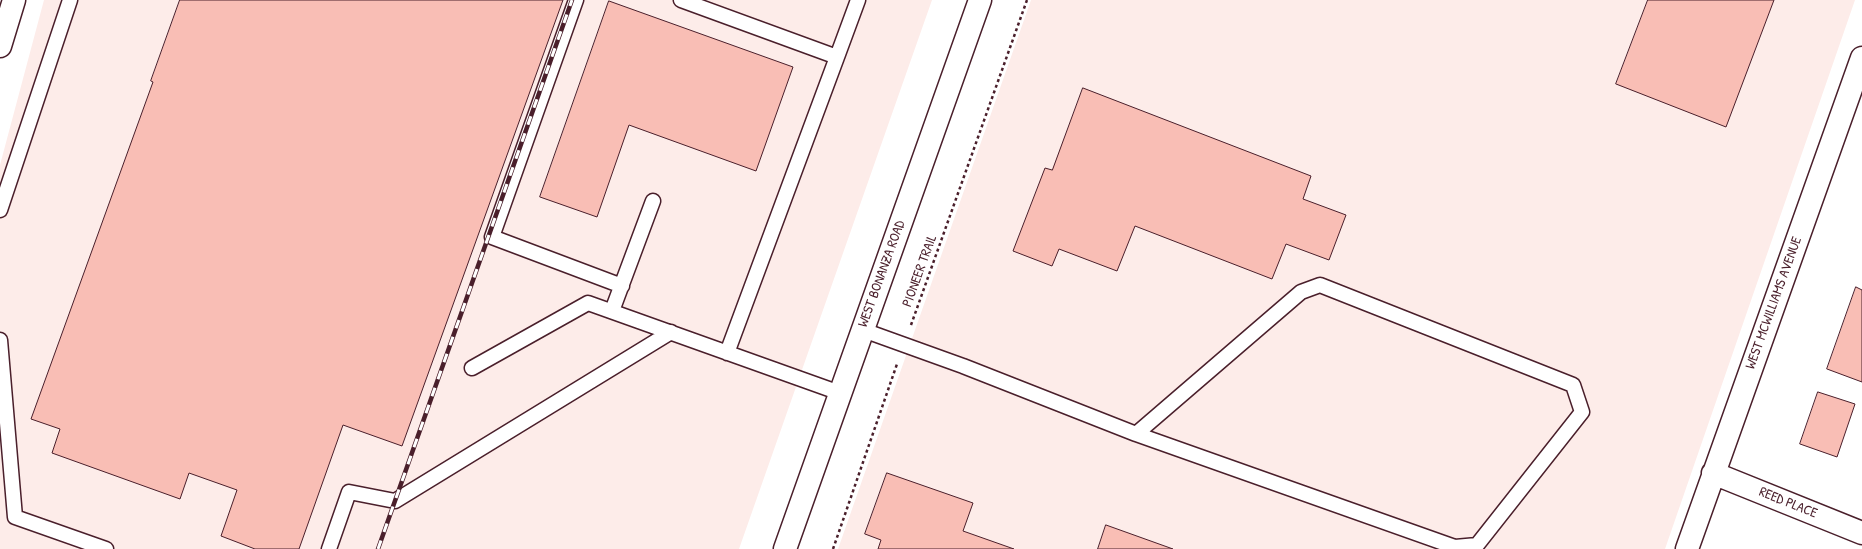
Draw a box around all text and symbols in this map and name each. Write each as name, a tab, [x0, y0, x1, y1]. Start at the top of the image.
street label: WEST BONANZA ROAD	[855, 218, 909, 330]
street label: PIONEER TRAIL	[899, 233, 941, 309]
street label: WEST MCWILLIAMS AVENUE	[1742, 235, 1806, 371]
street label: REED PLACE	[1756, 484, 1820, 522]

